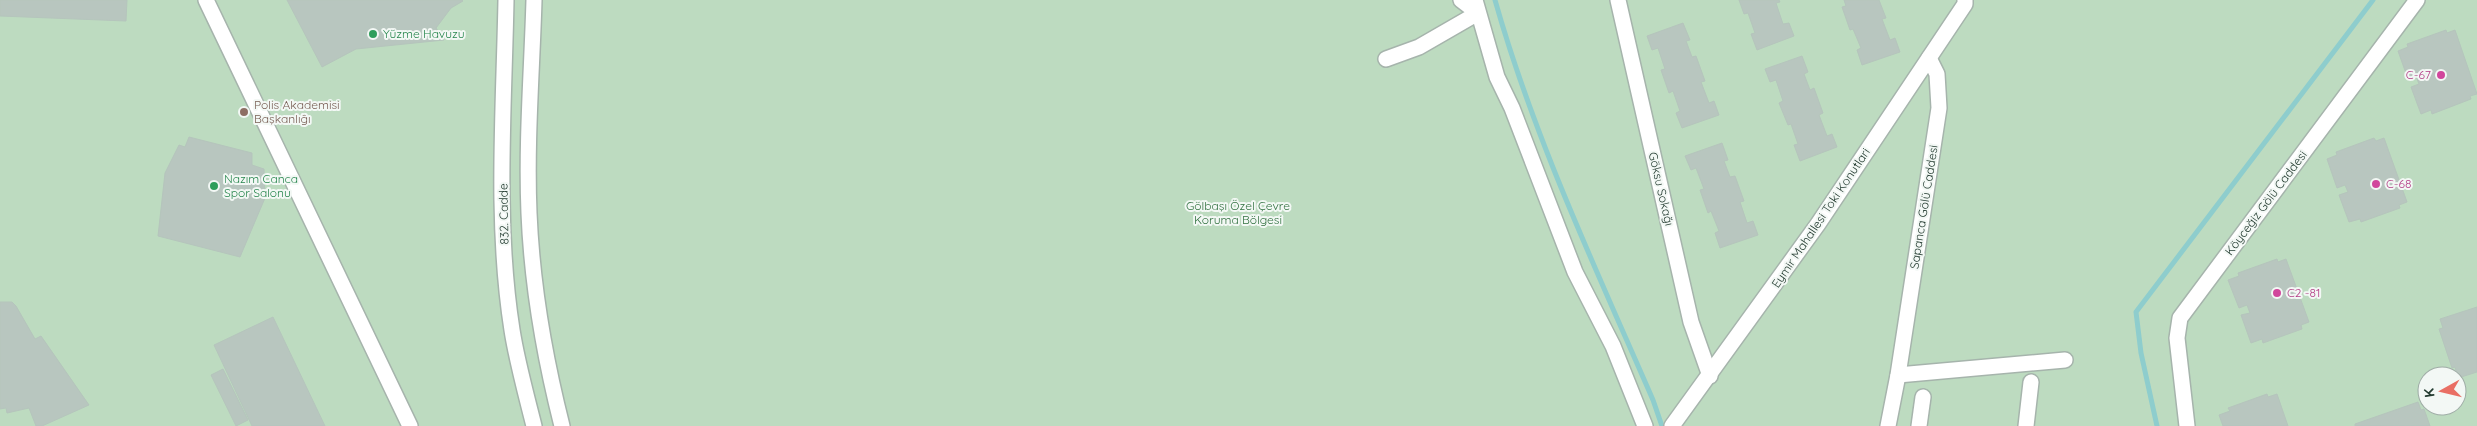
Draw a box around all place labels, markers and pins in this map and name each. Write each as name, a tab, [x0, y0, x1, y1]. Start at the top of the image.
place label: Yüzme Havuzu	[383, 26, 465, 41]
marker: Yüzme Havuzu	[367, 28, 379, 40]
place label: C-67	[2406, 67, 2431, 82]
marker: C-67	[2435, 69, 2447, 81]
place label: Polis Akademisi Başkanlığı	[254, 97, 340, 126]
marker: Polis Akademisi Başkanlığı	[238, 106, 250, 118]
place label: Nazım Canca Spor Salonu	[224, 171, 298, 200]
place label: C-68	[2386, 176, 2411, 191]
marker: C-68	[2370, 178, 2382, 190]
marker: Nazım Canca Spor Salonu	[208, 180, 220, 192]
place label: C2 -81	[2287, 285, 2320, 300]
marker: C2 -81	[2271, 287, 2283, 299]

